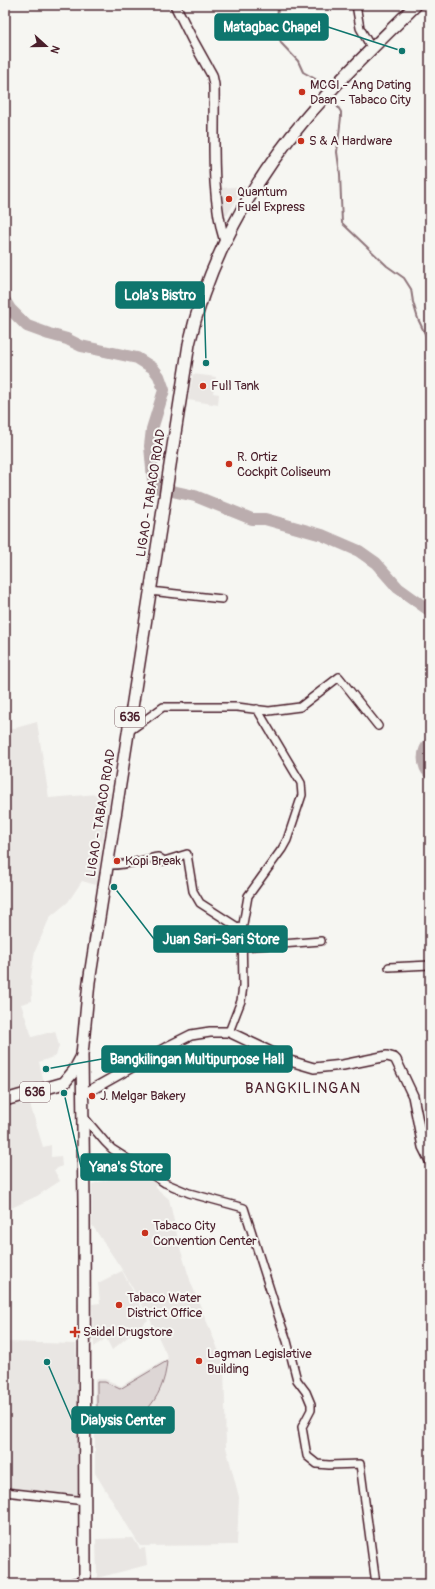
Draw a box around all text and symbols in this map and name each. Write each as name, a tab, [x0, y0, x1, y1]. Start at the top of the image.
callout: Matagbac Chapel	[215, 14, 328, 40]
text: Matagbac Chapel	[223, 19, 321, 36]
north arrow	[26, 26, 66, 66]
text: N	[47, 44, 62, 56]
place label: MCGI - Ang Dating Daan - Tabaco City	[310, 77, 412, 108]
marker: MCGI - Ang Dating Daan - Tabaco City	[297, 87, 307, 97]
place label: S & A Hardware	[309, 133, 393, 149]
marker: S & A Hardware	[296, 136, 306, 146]
place label: Quantum Fuel Express	[237, 184, 305, 215]
marker: Quantum Fuel Express	[224, 194, 234, 204]
callout: Lola's Bistro	[116, 282, 204, 308]
text: Lola's Bistro	[124, 287, 196, 304]
place label: Full Tank	[211, 378, 260, 394]
marker: Full Tank	[198, 381, 208, 391]
street label: LIGAO - TABACO ROAD	[133, 428, 169, 558]
place label: R. Ortiz Cockpit Coliseum	[237, 449, 331, 480]
marker: R. Ortiz Cockpit Coliseum	[224, 459, 234, 469]
road number: 636	[115, 707, 145, 727]
street label: LIGAO - TABACO ROAD	[83, 748, 119, 878]
place label: Kopi Break	[125, 853, 181, 869]
marker: Kopi Break	[112, 856, 122, 866]
callout: Juan Sari-Sari Store	[154, 926, 287, 952]
text: Juan Sari-Sari Store	[162, 931, 281, 948]
callout: Bangkilingan Multipurpose Hall	[102, 1046, 292, 1072]
text: Bangkilingan Multipurpose Hall	[110, 1051, 284, 1068]
district label: BANGKILINGAN	[245, 1079, 361, 1098]
road number: 636	[20, 1082, 50, 1102]
place label: J. Melgar Bakery	[100, 1088, 186, 1104]
marker: J. Melgar Bakery	[87, 1091, 97, 1101]
callout: Yana's Store	[81, 1154, 170, 1180]
text: Yana's Store	[88, 1159, 164, 1176]
place label: Tabaco City Convention Center	[153, 1218, 257, 1249]
marker: Tabaco City Convention Center	[140, 1228, 150, 1238]
place label: Tabaco Water District Office	[127, 1290, 203, 1321]
marker: Tabaco Water District Office	[114, 1300, 124, 1310]
place label: Saidel Drugstore	[83, 1324, 173, 1340]
marker: Saidel Drugstore	[70, 1327, 80, 1337]
place label: Lagman Legislative Building	[207, 1346, 312, 1377]
marker: Lagman Legislative Building	[194, 1356, 204, 1366]
callout: Dialysis Center	[72, 1407, 174, 1433]
text: Dialysis Center	[80, 1412, 167, 1429]

